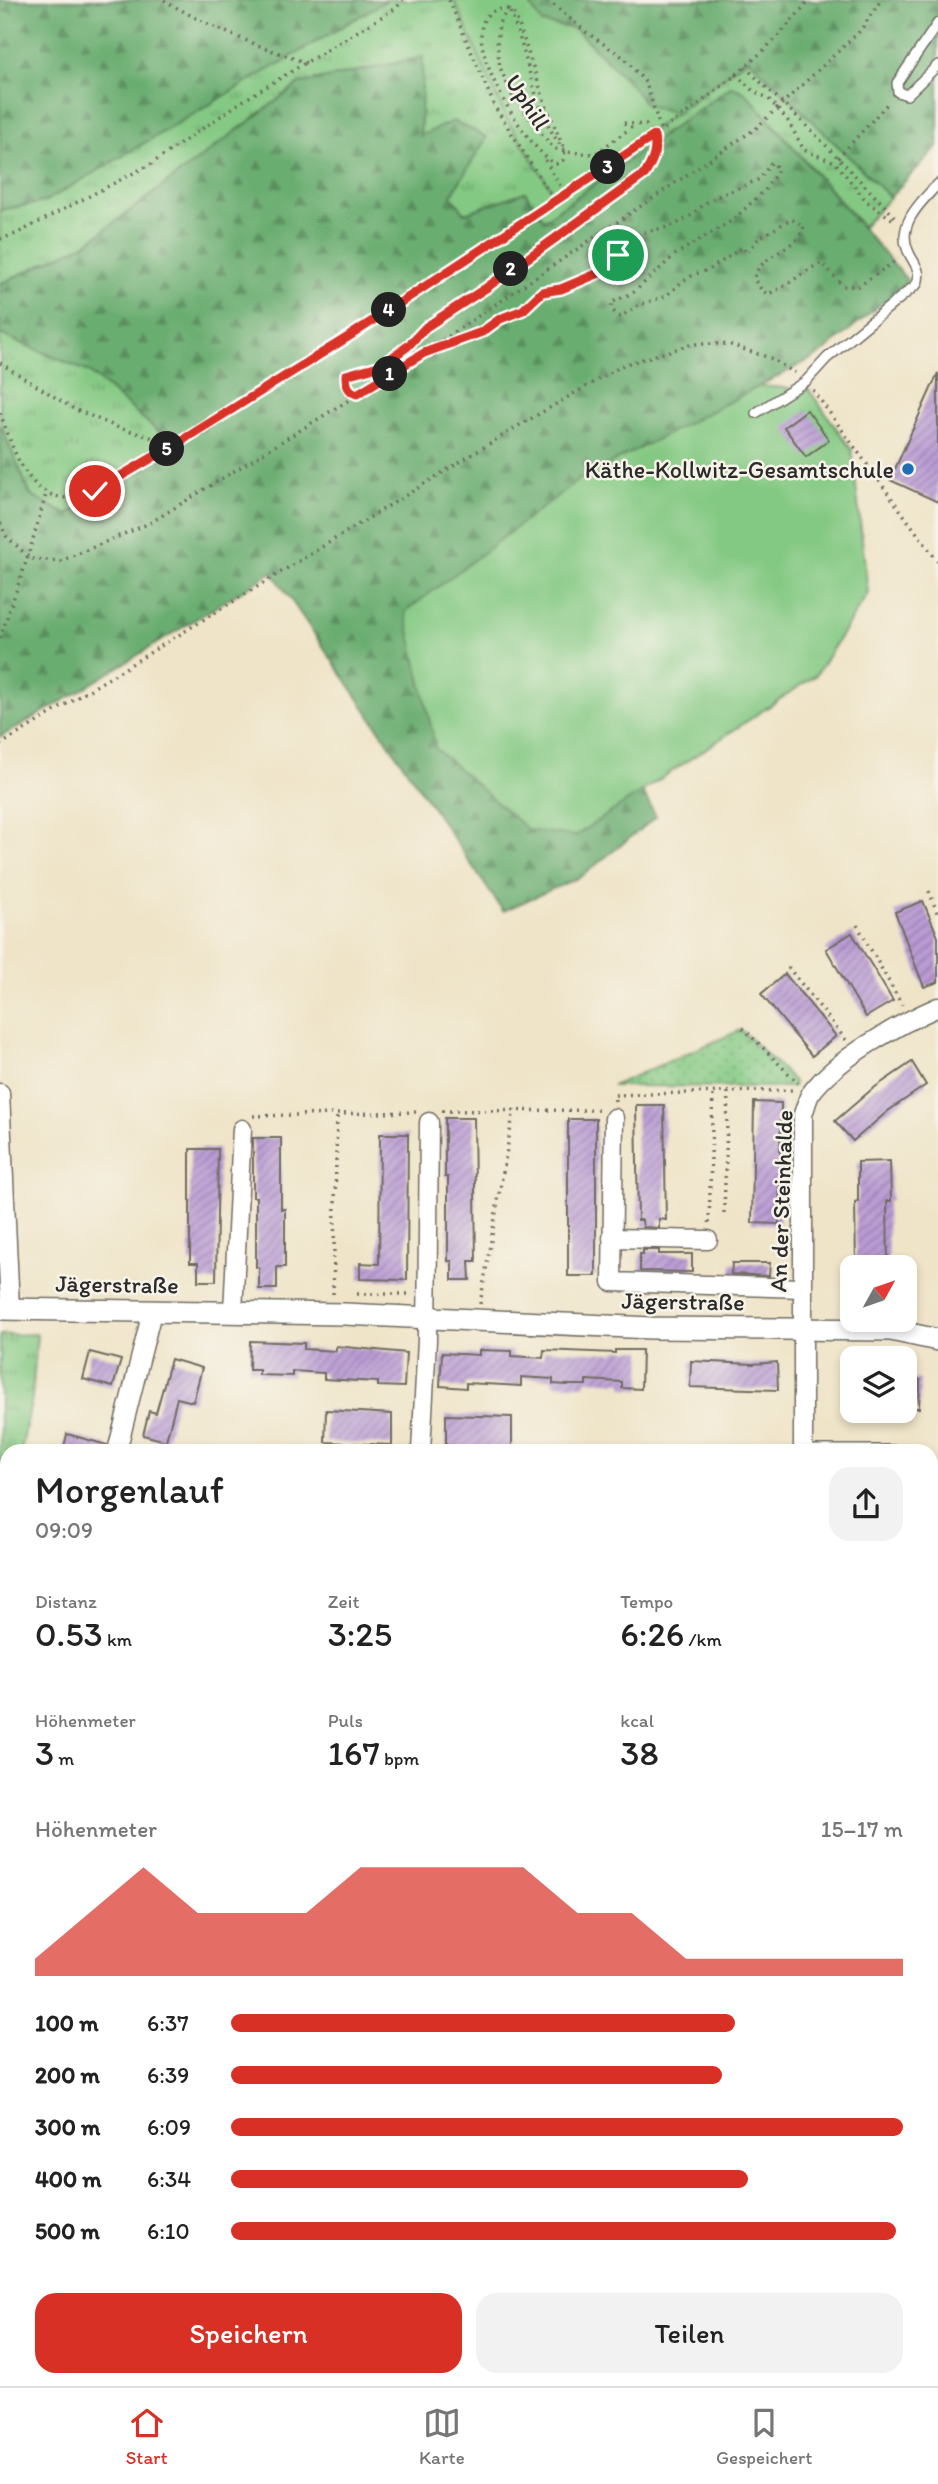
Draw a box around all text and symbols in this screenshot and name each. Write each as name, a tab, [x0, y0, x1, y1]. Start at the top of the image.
street label: Uphill	[499, 69, 557, 135]
pin: 3	[590, 150, 626, 184]
text: 3	[602, 155, 613, 178]
pin	[588, 225, 648, 285]
icon: arrive	[599, 236, 637, 274]
pin: 2	[494, 252, 528, 286]
text: 2	[506, 257, 516, 280]
pin: 4	[372, 292, 406, 328]
text: 4	[383, 298, 394, 321]
pin: 1	[372, 356, 408, 392]
text: 1	[385, 362, 394, 385]
pin: 5	[150, 432, 184, 466]
text: 5	[162, 437, 171, 460]
place label: Käthe-Kollwitz-Gesamtschule	[585, 455, 894, 484]
pin	[65, 461, 125, 521]
marker: Käthe-Kollwitz-Gesamtschule	[900, 461, 916, 477]
icon: check	[76, 472, 114, 510]
street label: An der Steinhalde	[763, 1109, 799, 1293]
north arrow	[840, 1255, 917, 1332]
map controls	[840, 1255, 917, 1423]
street label: Jägerstraße	[55, 1268, 179, 1300]
street label: Jägerstraße	[621, 1285, 745, 1317]
button: layers	[840, 1346, 917, 1423]
text: Morgenlauf	[35, 1467, 224, 1513]
button: share	[829, 1467, 903, 1541]
text: 09:09	[35, 1516, 93, 1544]
text: Distanz	[35, 1590, 97, 1613]
text: Zeit	[328, 1590, 360, 1613]
text: Tempo	[620, 1590, 673, 1613]
text: 0.53	[35, 1613, 103, 1655]
text: 3:25	[328, 1613, 392, 1655]
text: 6:26	[620, 1613, 684, 1655]
text: km	[103, 1628, 132, 1651]
text: /km	[684, 1628, 722, 1651]
text: Höhenmeter	[35, 1709, 136, 1732]
text: Puls	[328, 1709, 363, 1732]
text: kcal	[620, 1709, 654, 1732]
text: 3	[35, 1732, 54, 1774]
text: 167	[328, 1732, 380, 1774]
text: 38	[620, 1732, 659, 1774]
text: m	[54, 1747, 74, 1770]
text: bpm	[380, 1747, 419, 1770]
text: Höhenmeter	[35, 1815, 157, 1843]
text: 15–17 m	[821, 1815, 903, 1843]
text: 100 m	[35, 2009, 99, 2037]
text: 6:37	[147, 2009, 189, 2037]
text: 200 m	[35, 2061, 100, 2089]
text: 6:39	[147, 2061, 189, 2089]
text: 300 m	[35, 2113, 100, 2141]
text: 6:09	[147, 2113, 191, 2141]
text: 400 m	[35, 2165, 102, 2193]
text: 6:34	[147, 2165, 191, 2193]
text: 500 m	[35, 2217, 100, 2245]
text: 6:10	[147, 2217, 190, 2245]
button: Speichern	[35, 2293, 462, 2373]
button: Teilen	[476, 2293, 903, 2373]
tab: Start	[126, 2404, 168, 2469]
tab: Karte	[419, 2404, 465, 2469]
tab: Gespeichert	[716, 2404, 812, 2469]

